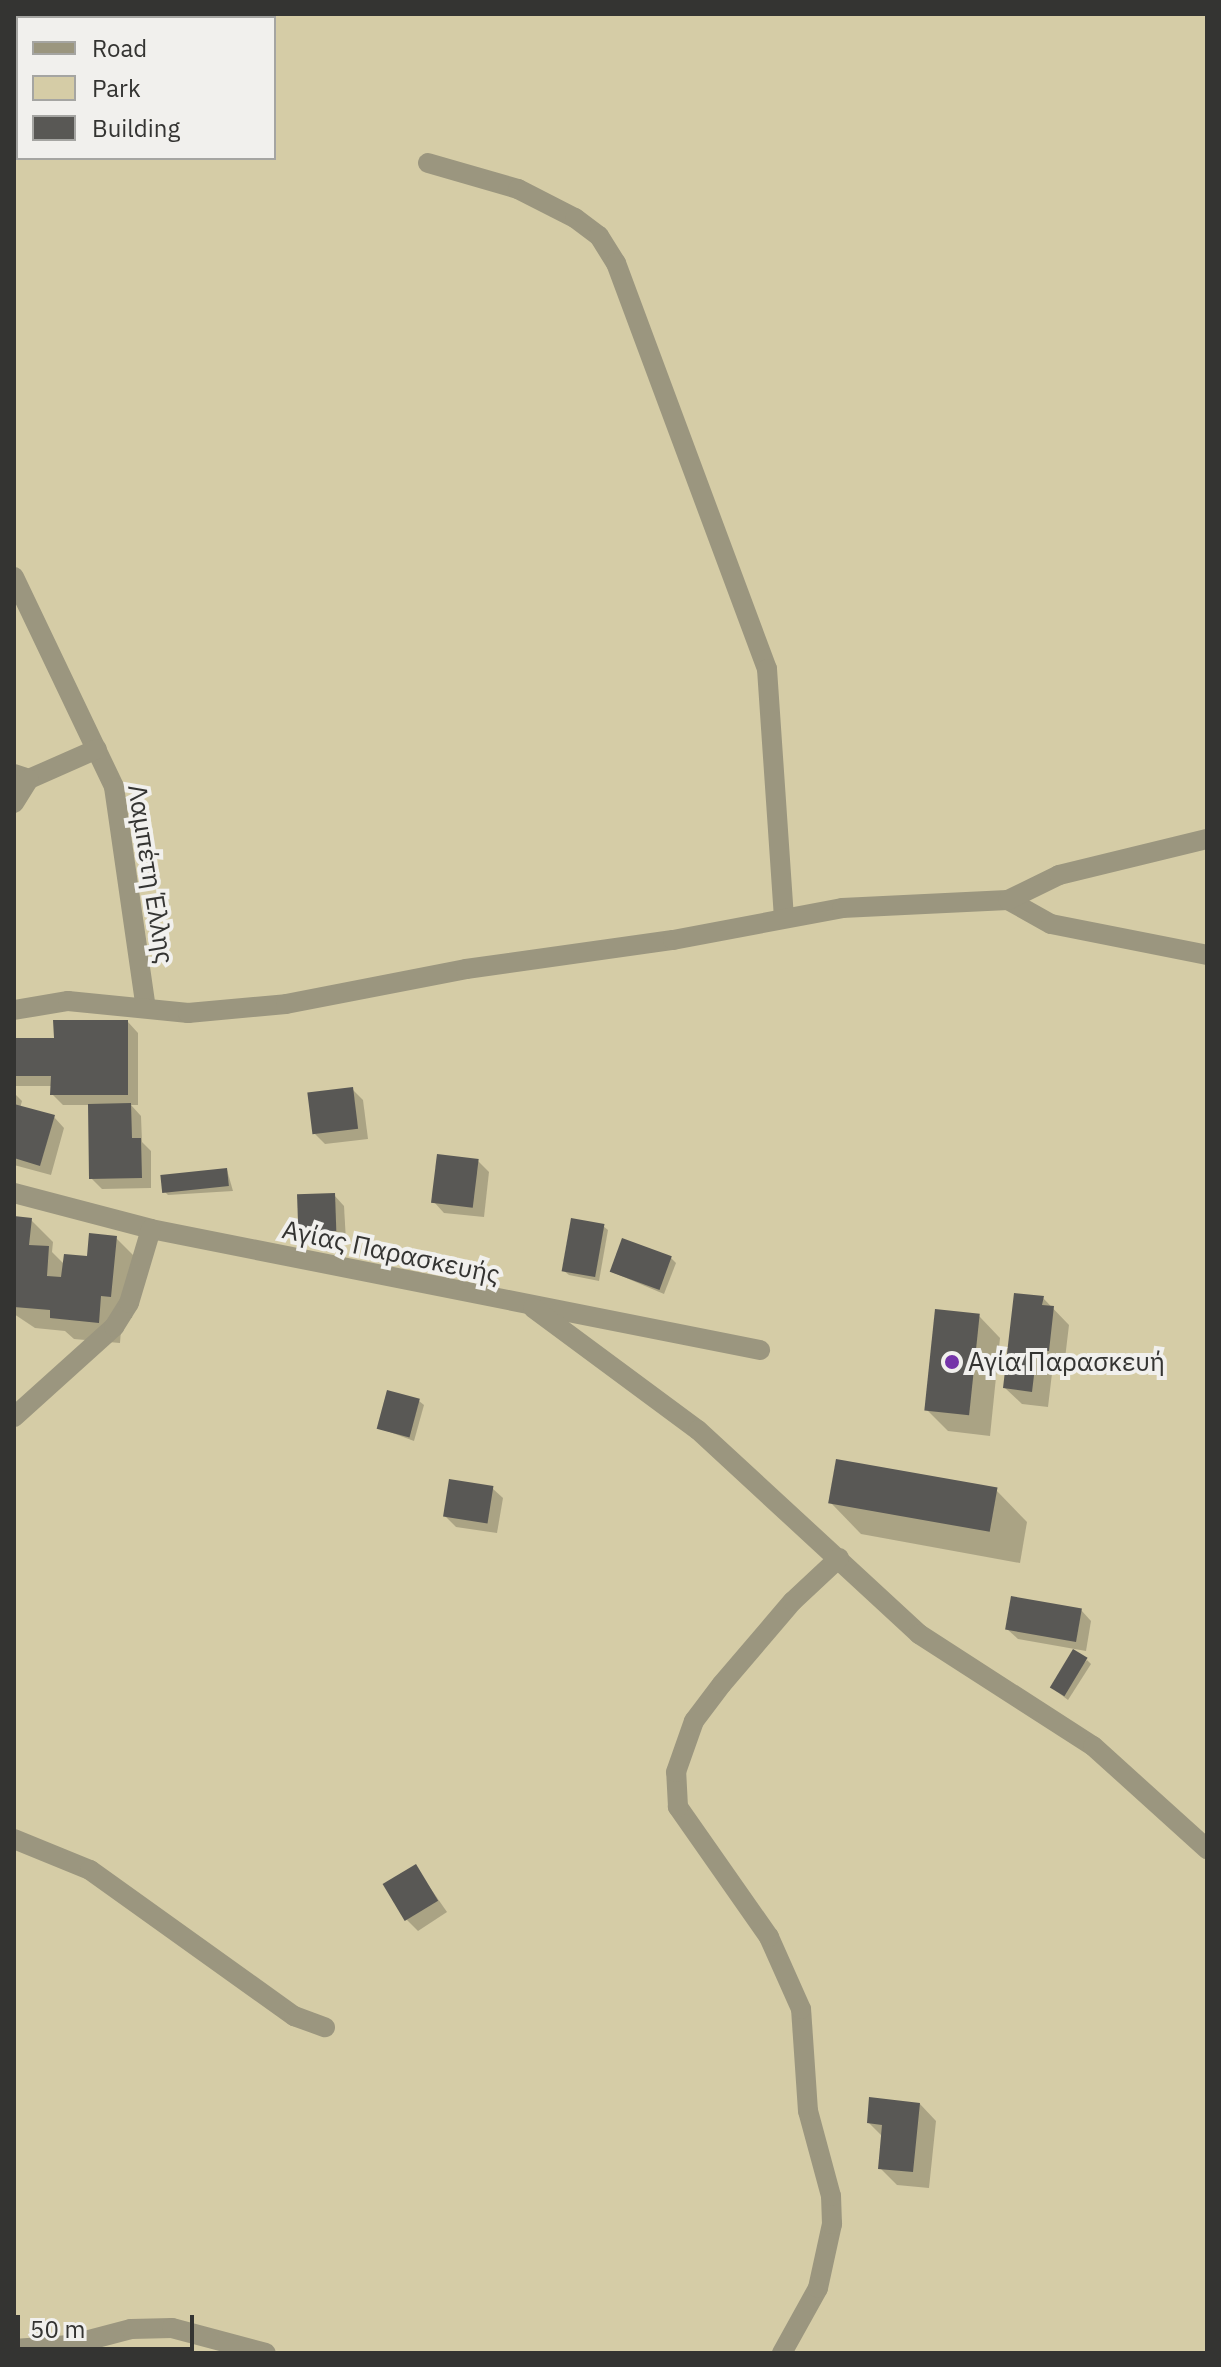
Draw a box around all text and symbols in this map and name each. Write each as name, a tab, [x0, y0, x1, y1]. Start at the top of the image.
legend	[16, 16, 276, 160]
text: Road	[92, 32, 147, 64]
text: Park	[92, 72, 141, 104]
text: Building	[92, 112, 180, 144]
street label: Λαμπέτη Έλλης	[121, 782, 181, 966]
street label: Αγίας Παρασκευής	[279, 1214, 503, 1290]
place label: Αγία Παρασκευή	[968, 1346, 1165, 1378]
marker: Αγία Παρασκευή	[943, 1353, 961, 1371]
scale bar	[20, 2299, 198, 2349]
text: 50 m	[30, 2313, 85, 2345]

